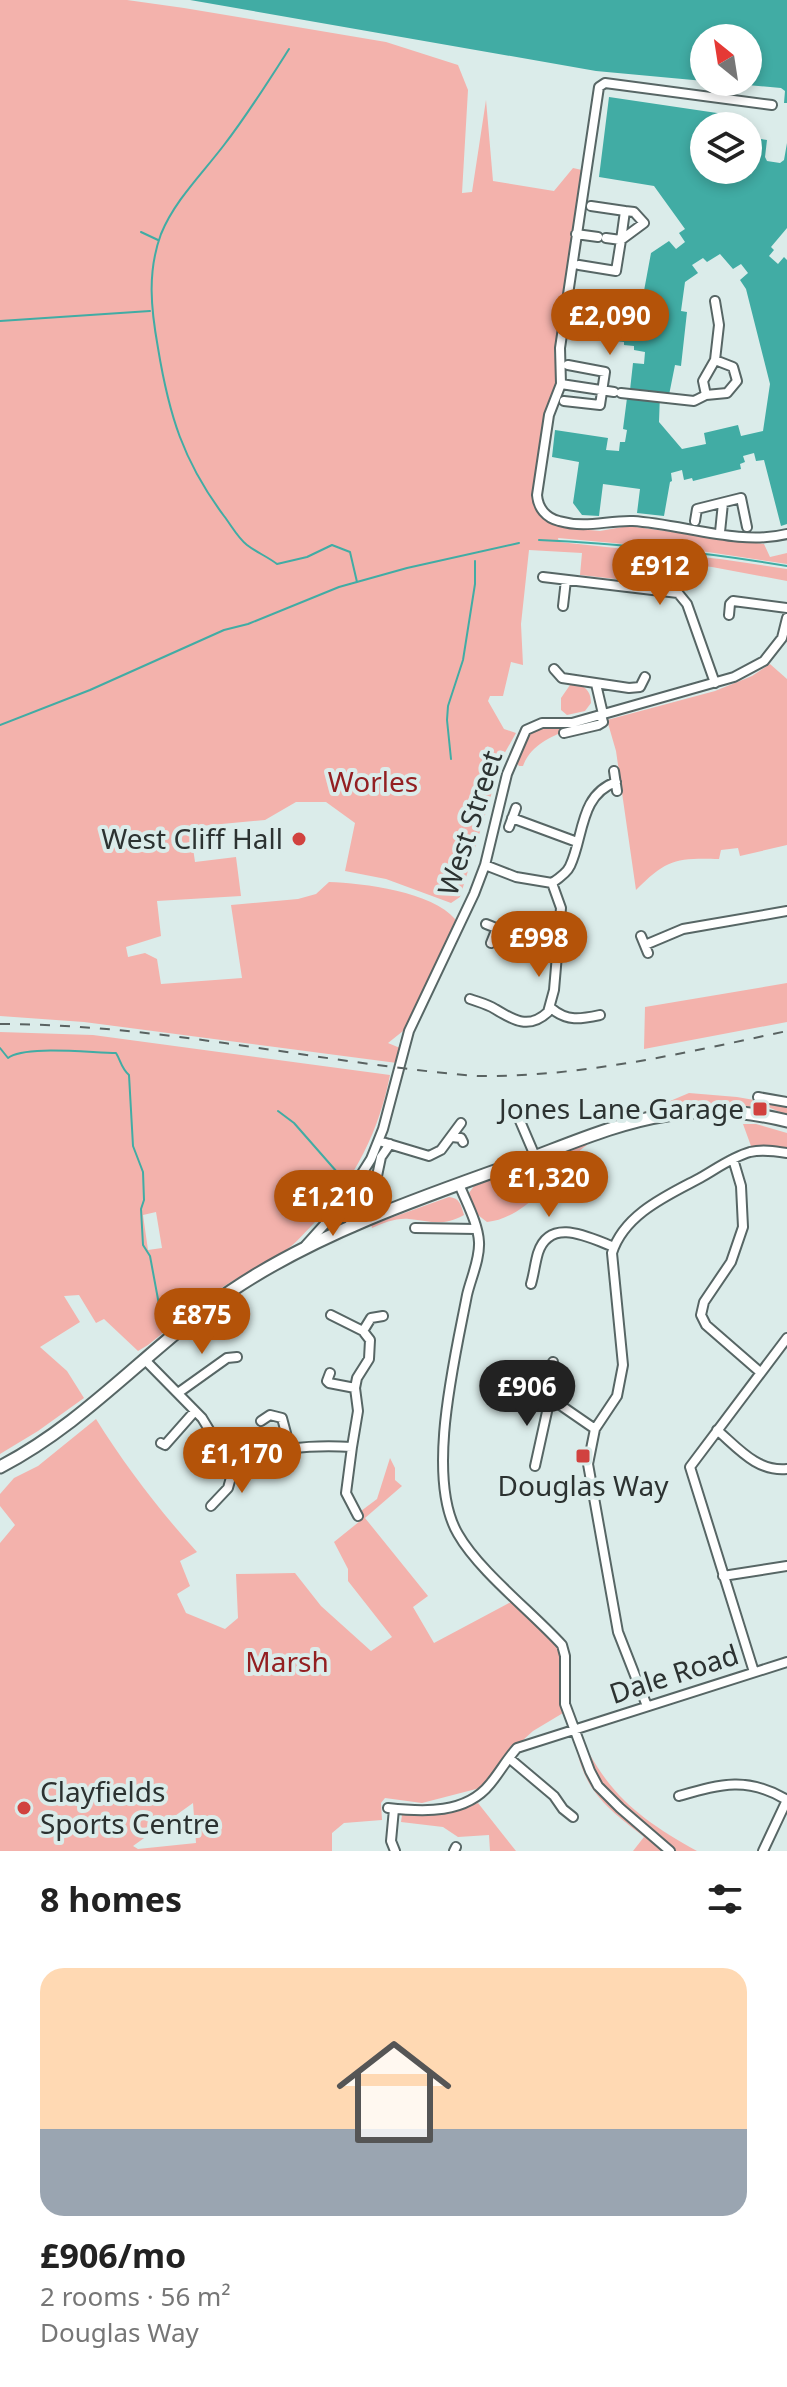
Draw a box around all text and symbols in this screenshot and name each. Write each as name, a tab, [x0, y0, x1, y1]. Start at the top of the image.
north arrow	[690, 24, 762, 96]
map controls	[690, 24, 762, 184]
button: layers	[690, 112, 762, 184]
pin: £2,090	[545, 289, 675, 357]
text: £2,090	[569, 297, 651, 333]
pin: £912	[613, 539, 707, 607]
text: £912	[630, 547, 690, 583]
street label: West Street	[428, 745, 510, 900]
park label: Worles	[328, 762, 418, 800]
place label: West Cliff Hall	[101, 819, 283, 857]
marker: West Cliff Hall	[290, 830, 308, 848]
pin: £998	[492, 911, 586, 979]
text: £998	[509, 919, 569, 955]
place label: Jones Lane Garage	[496, 1089, 744, 1127]
marker: Jones Lane Garage	[751, 1100, 769, 1118]
pin: £1,320	[484, 1151, 614, 1219]
text: £1,320	[508, 1159, 590, 1195]
pin: £1,210	[268, 1170, 398, 1238]
text: £1,210	[292, 1178, 374, 1214]
pin: £875	[155, 1288, 249, 1356]
text: £875	[172, 1296, 232, 1332]
pin: £906	[480, 1360, 574, 1428]
text: £906	[497, 1368, 557, 1404]
pin: £1,170	[177, 1427, 307, 1495]
text: £1,170	[201, 1435, 283, 1471]
marker: Douglas Way	[574, 1447, 592, 1465]
place label: Douglas Way	[498, 1466, 669, 1504]
street label: Dale Road	[604, 1634, 743, 1712]
park label: Marsh	[245, 1642, 329, 1680]
place label: Clayfields Sports Centre	[40, 1772, 220, 1842]
marker: Clayfields Sports Centre	[15, 1799, 33, 1817]
text: 8 homes	[40, 1876, 182, 1922]
icon: filters	[703, 1877, 747, 1921]
icon: home	[322, 2020, 466, 2164]
text: £906/mo	[40, 2232, 186, 2278]
text: 2 rooms · 56 m²	[40, 2278, 230, 2314]
text: Douglas Way	[40, 2314, 199, 2350]

